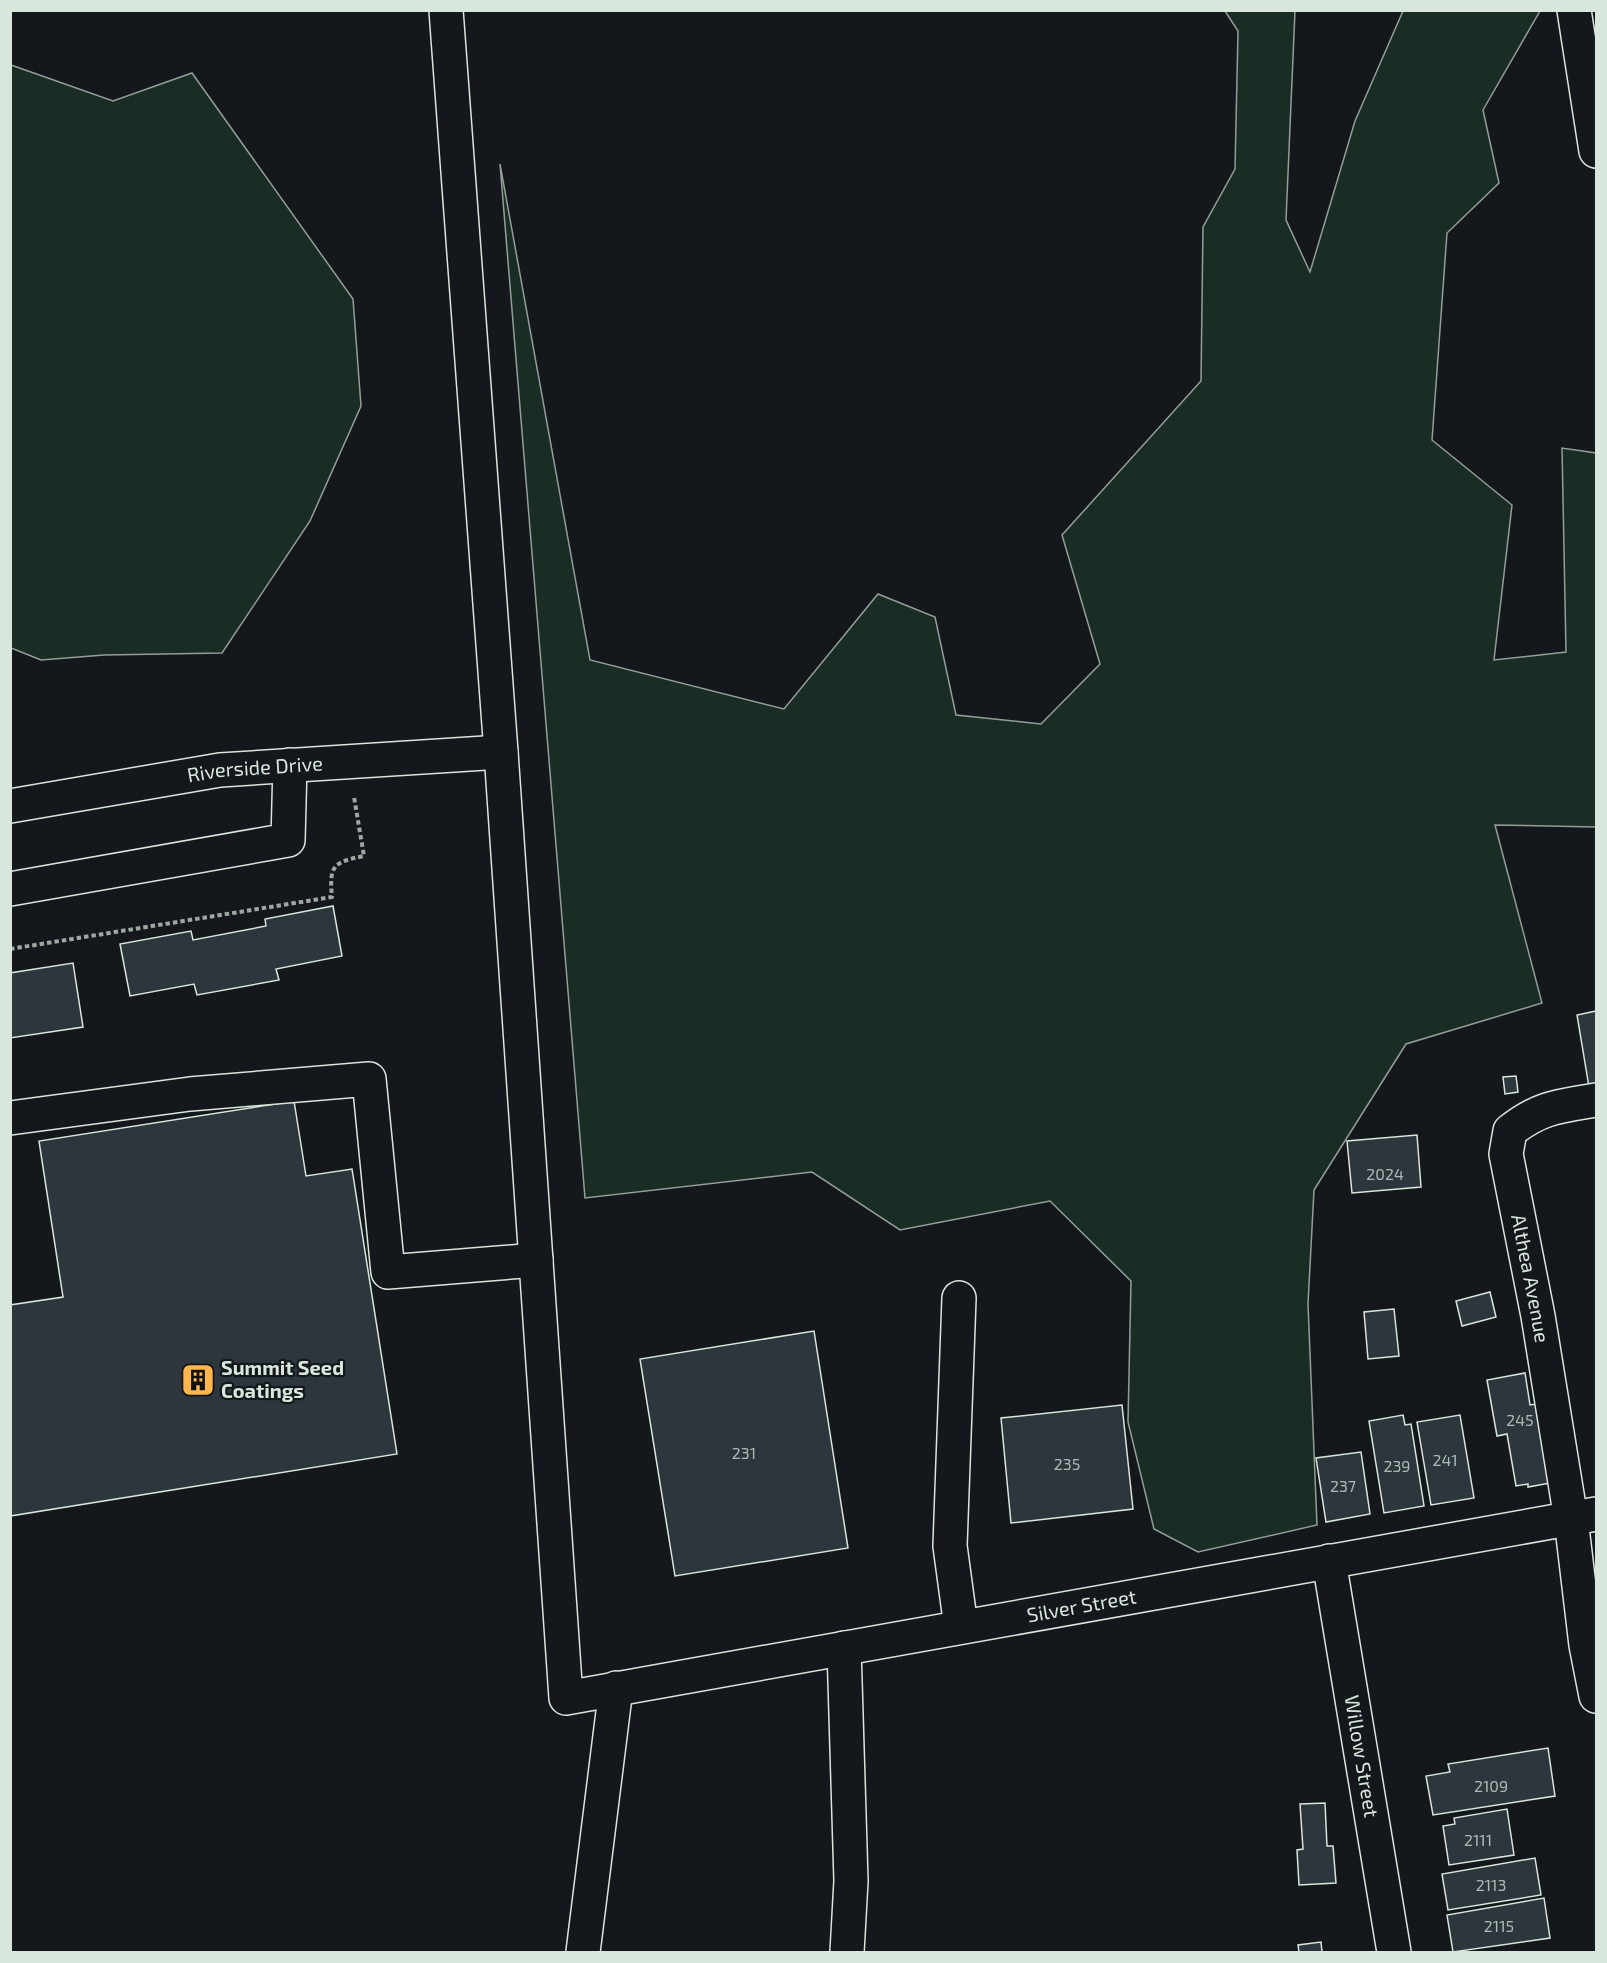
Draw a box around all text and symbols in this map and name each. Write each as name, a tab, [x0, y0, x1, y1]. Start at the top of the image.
street label: Riverside Drive	[185, 750, 323, 786]
house number: 2024	[1366, 1164, 1404, 1183]
street label: Althea Avenue	[1507, 1212, 1555, 1344]
place label: Summit Seed Coatings	[221, 1355, 344, 1402]
building icon: Summit Seed Coatings	[180, 1362, 216, 1398]
house number: 245	[1506, 1410, 1534, 1429]
house number: 231	[732, 1443, 756, 1462]
house number: 241	[1432, 1450, 1458, 1469]
house number: 235	[1054, 1454, 1080, 1473]
house number: 239	[1383, 1456, 1411, 1475]
house number: 237	[1330, 1476, 1356, 1495]
street label: Silver Street	[1025, 1583, 1138, 1626]
street label: Willow Street	[1341, 1693, 1384, 1819]
house number: 2109	[1474, 1776, 1508, 1795]
house number: 2111	[1464, 1830, 1492, 1849]
house number: 2113	[1476, 1875, 1506, 1894]
house number: 2115	[1484, 1916, 1514, 1935]

